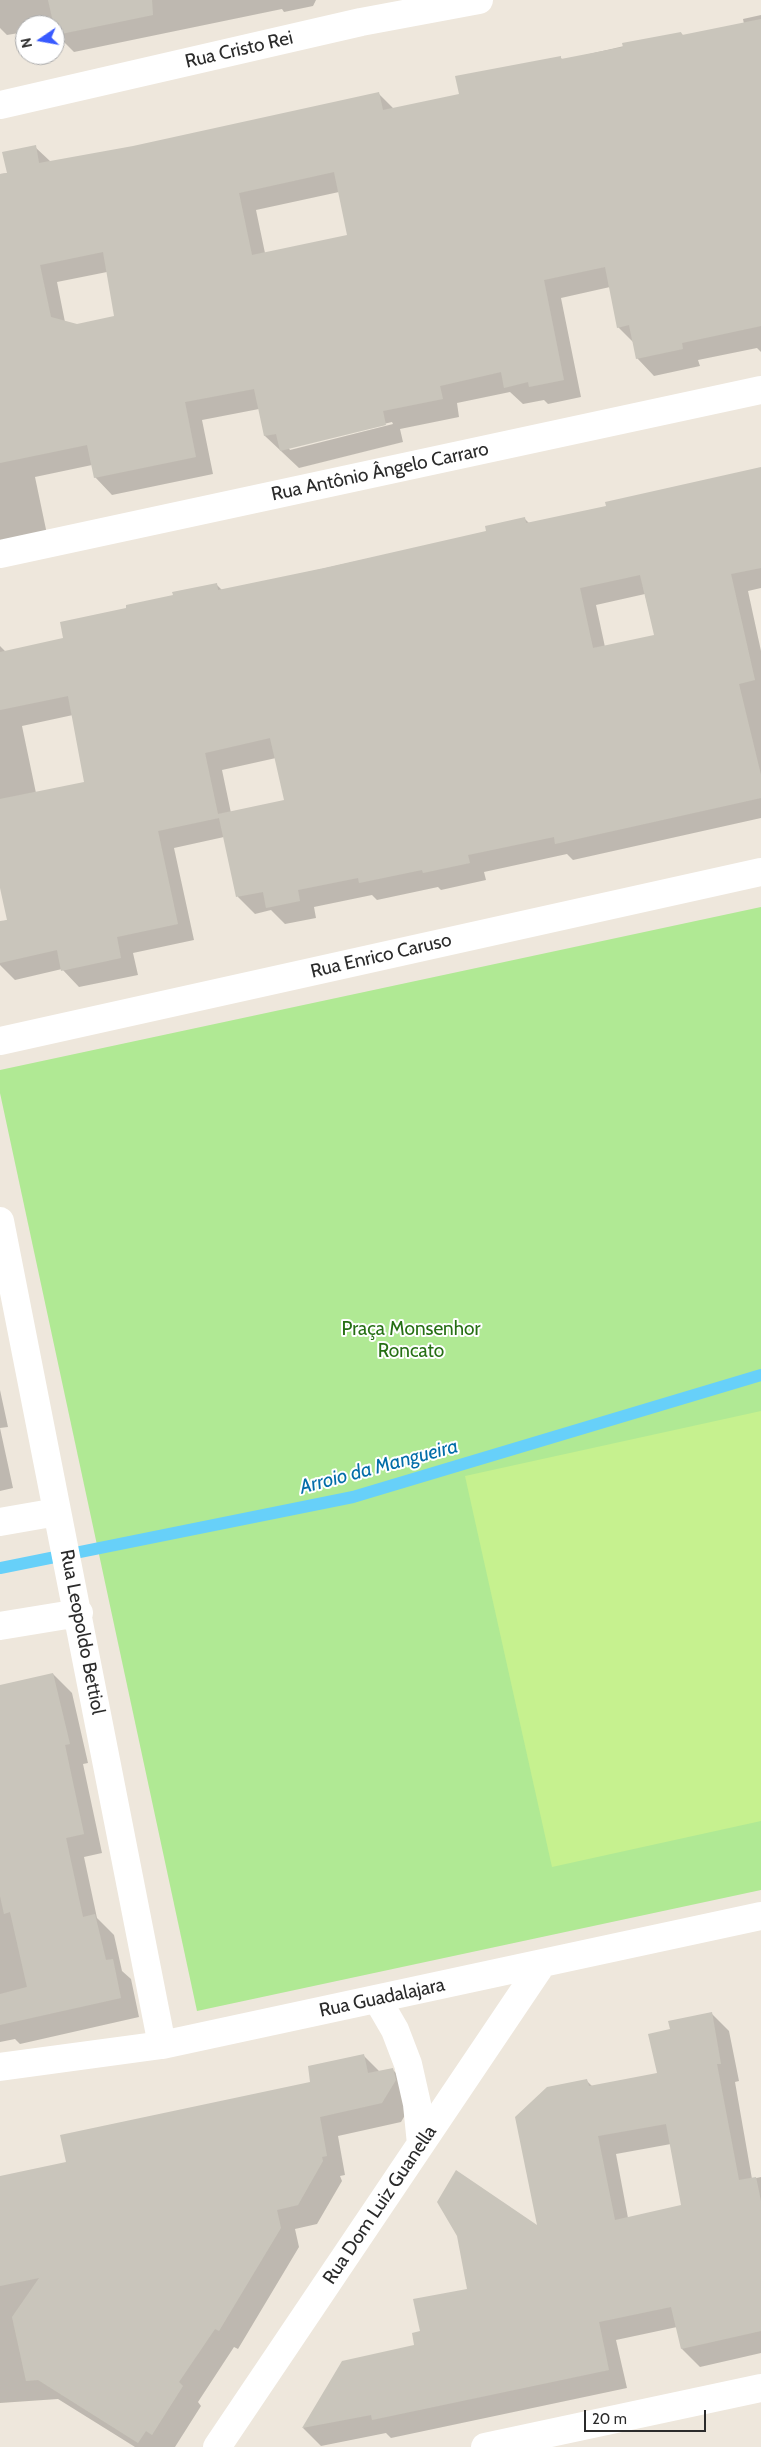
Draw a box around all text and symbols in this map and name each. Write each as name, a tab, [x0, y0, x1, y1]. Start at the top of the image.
north arrow	[15, 15, 65, 65]
street label: Rua Cristo Rei	[183, 27, 295, 73]
text: N	[16, 36, 36, 50]
street label: Rua Antônio Ângelo Carraro	[269, 438, 491, 506]
street label: Rua Enrico Caruso	[308, 929, 454, 983]
park label: Praça Monsenhor Roncato	[342, 1318, 480, 1362]
water label: Arroio da Mangueira	[297, 1434, 461, 1500]
street label: Rua Leopoldo Bettiol	[55, 1548, 109, 1716]
street label: Rua Guadalajara	[317, 1974, 447, 2022]
street label: Rua Dom Luiz Guanella	[318, 2121, 442, 2289]
scale bar	[586, 2400, 708, 2432]
text: 20 m	[592, 2410, 627, 2428]

